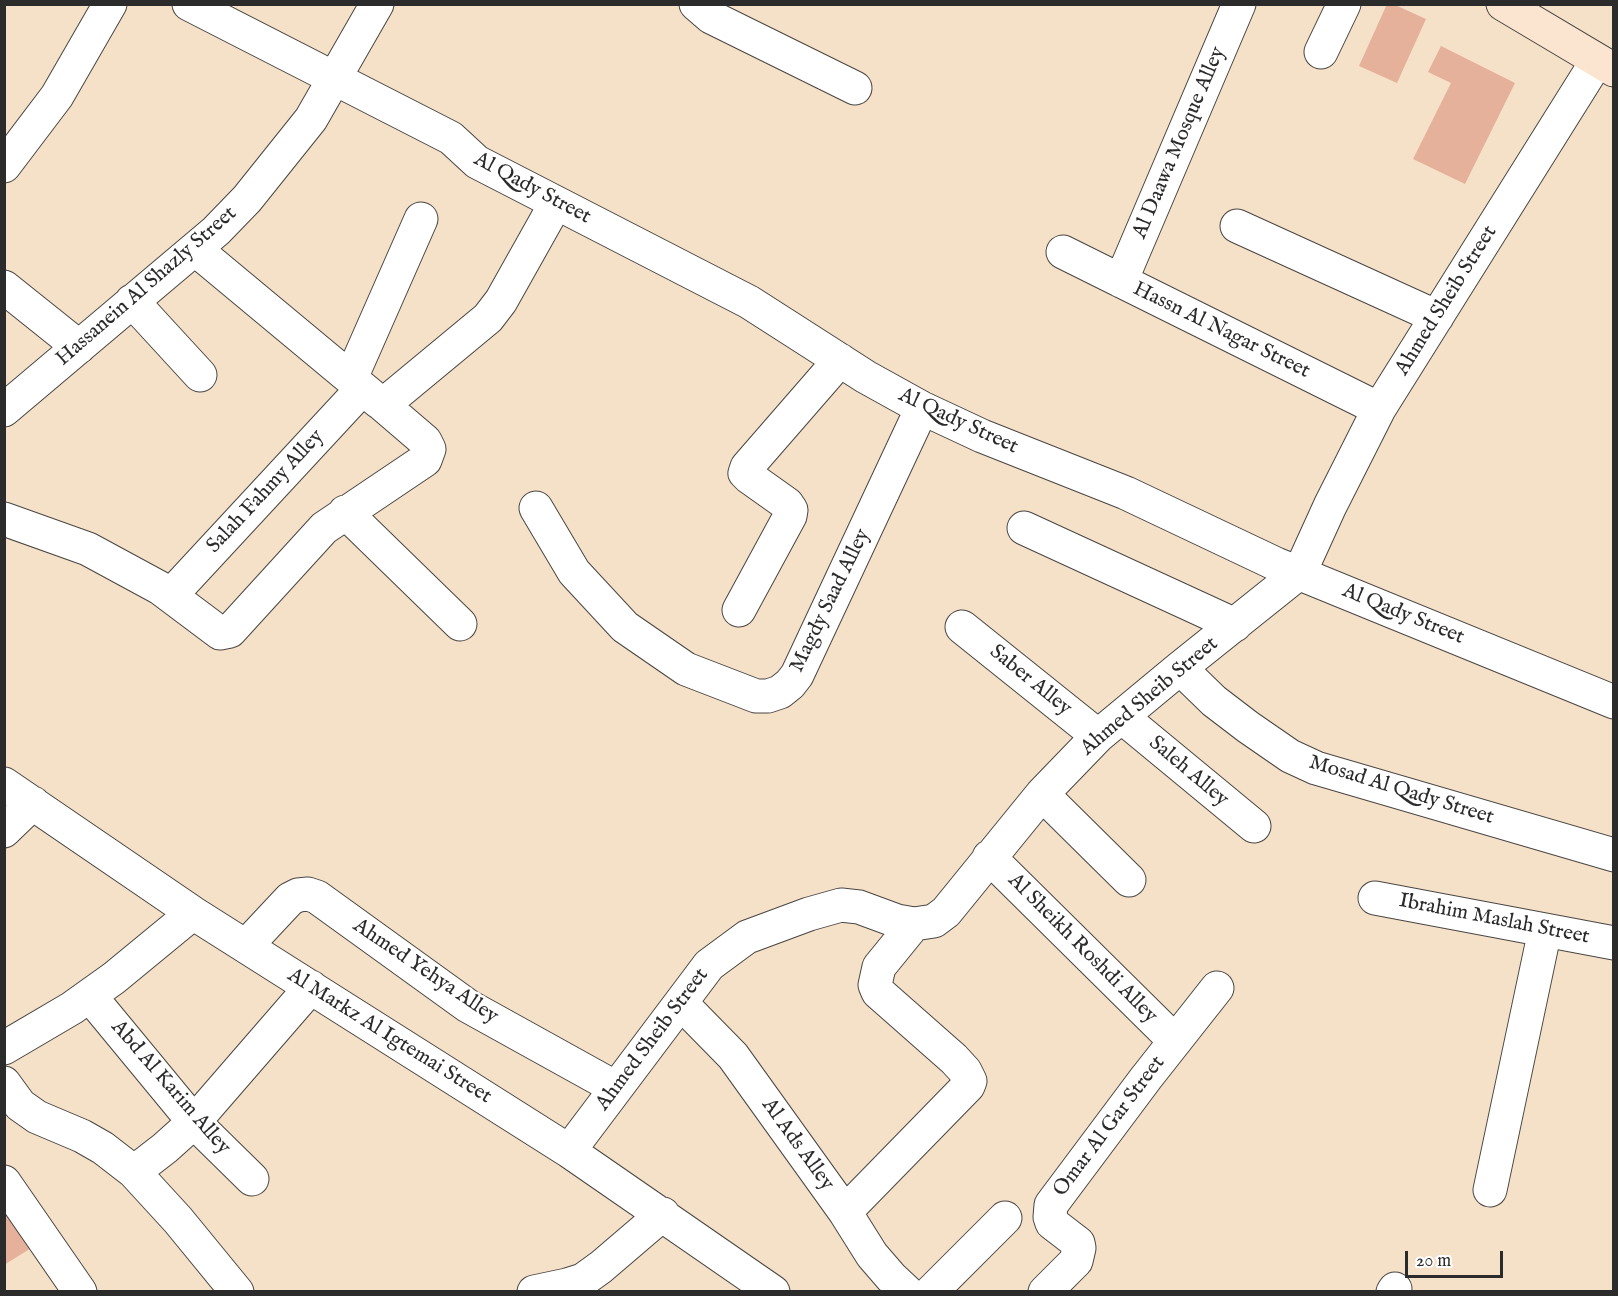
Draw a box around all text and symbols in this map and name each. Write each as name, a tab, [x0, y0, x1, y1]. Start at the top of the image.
street label: Al Daawa Mosque Alley	[1128, 43, 1232, 243]
street label: Al Qady Street	[469, 148, 595, 230]
street label: Hassanein Al Shazly Street	[52, 202, 242, 372]
street label: Ahmed Sheib Street	[1391, 221, 1503, 381]
street label: Hassn Al Nagar Street	[1128, 277, 1314, 385]
street label: Al Qady Street	[894, 383, 1022, 461]
street label: Salah Fahmy Alley	[202, 425, 330, 559]
street label: Magdy Saad Alley	[785, 525, 877, 677]
street label: Al Qady Street	[1338, 579, 1468, 651]
street label: Ahmed Sheib Street	[1076, 632, 1224, 762]
street label: Saber Alley	[984, 640, 1076, 722]
street label: Saleh Alley	[1143, 731, 1233, 813]
street label: Mosad Al Qady Street	[1305, 751, 1497, 831]
street label: Al Sheikh Roshdi Alley	[1002, 869, 1162, 1029]
street label: Ibrahim Maslah Street	[1397, 889, 1591, 951]
street label: Ahmed Yehya Alley	[348, 914, 502, 1030]
street label: Al Markz Al Igtemai Street	[282, 964, 496, 1110]
street label: Ahmed Sheib Street	[591, 964, 715, 1116]
street label: Abd Al Karim Alley	[105, 1016, 235, 1160]
street label: Omar Al Gar Street	[1049, 1052, 1171, 1202]
street label: Al Ads Alley	[755, 1094, 839, 1196]
scale bar	[1408, 1239, 1506, 1277]
text: 20 m	[1416, 1250, 1451, 1273]

